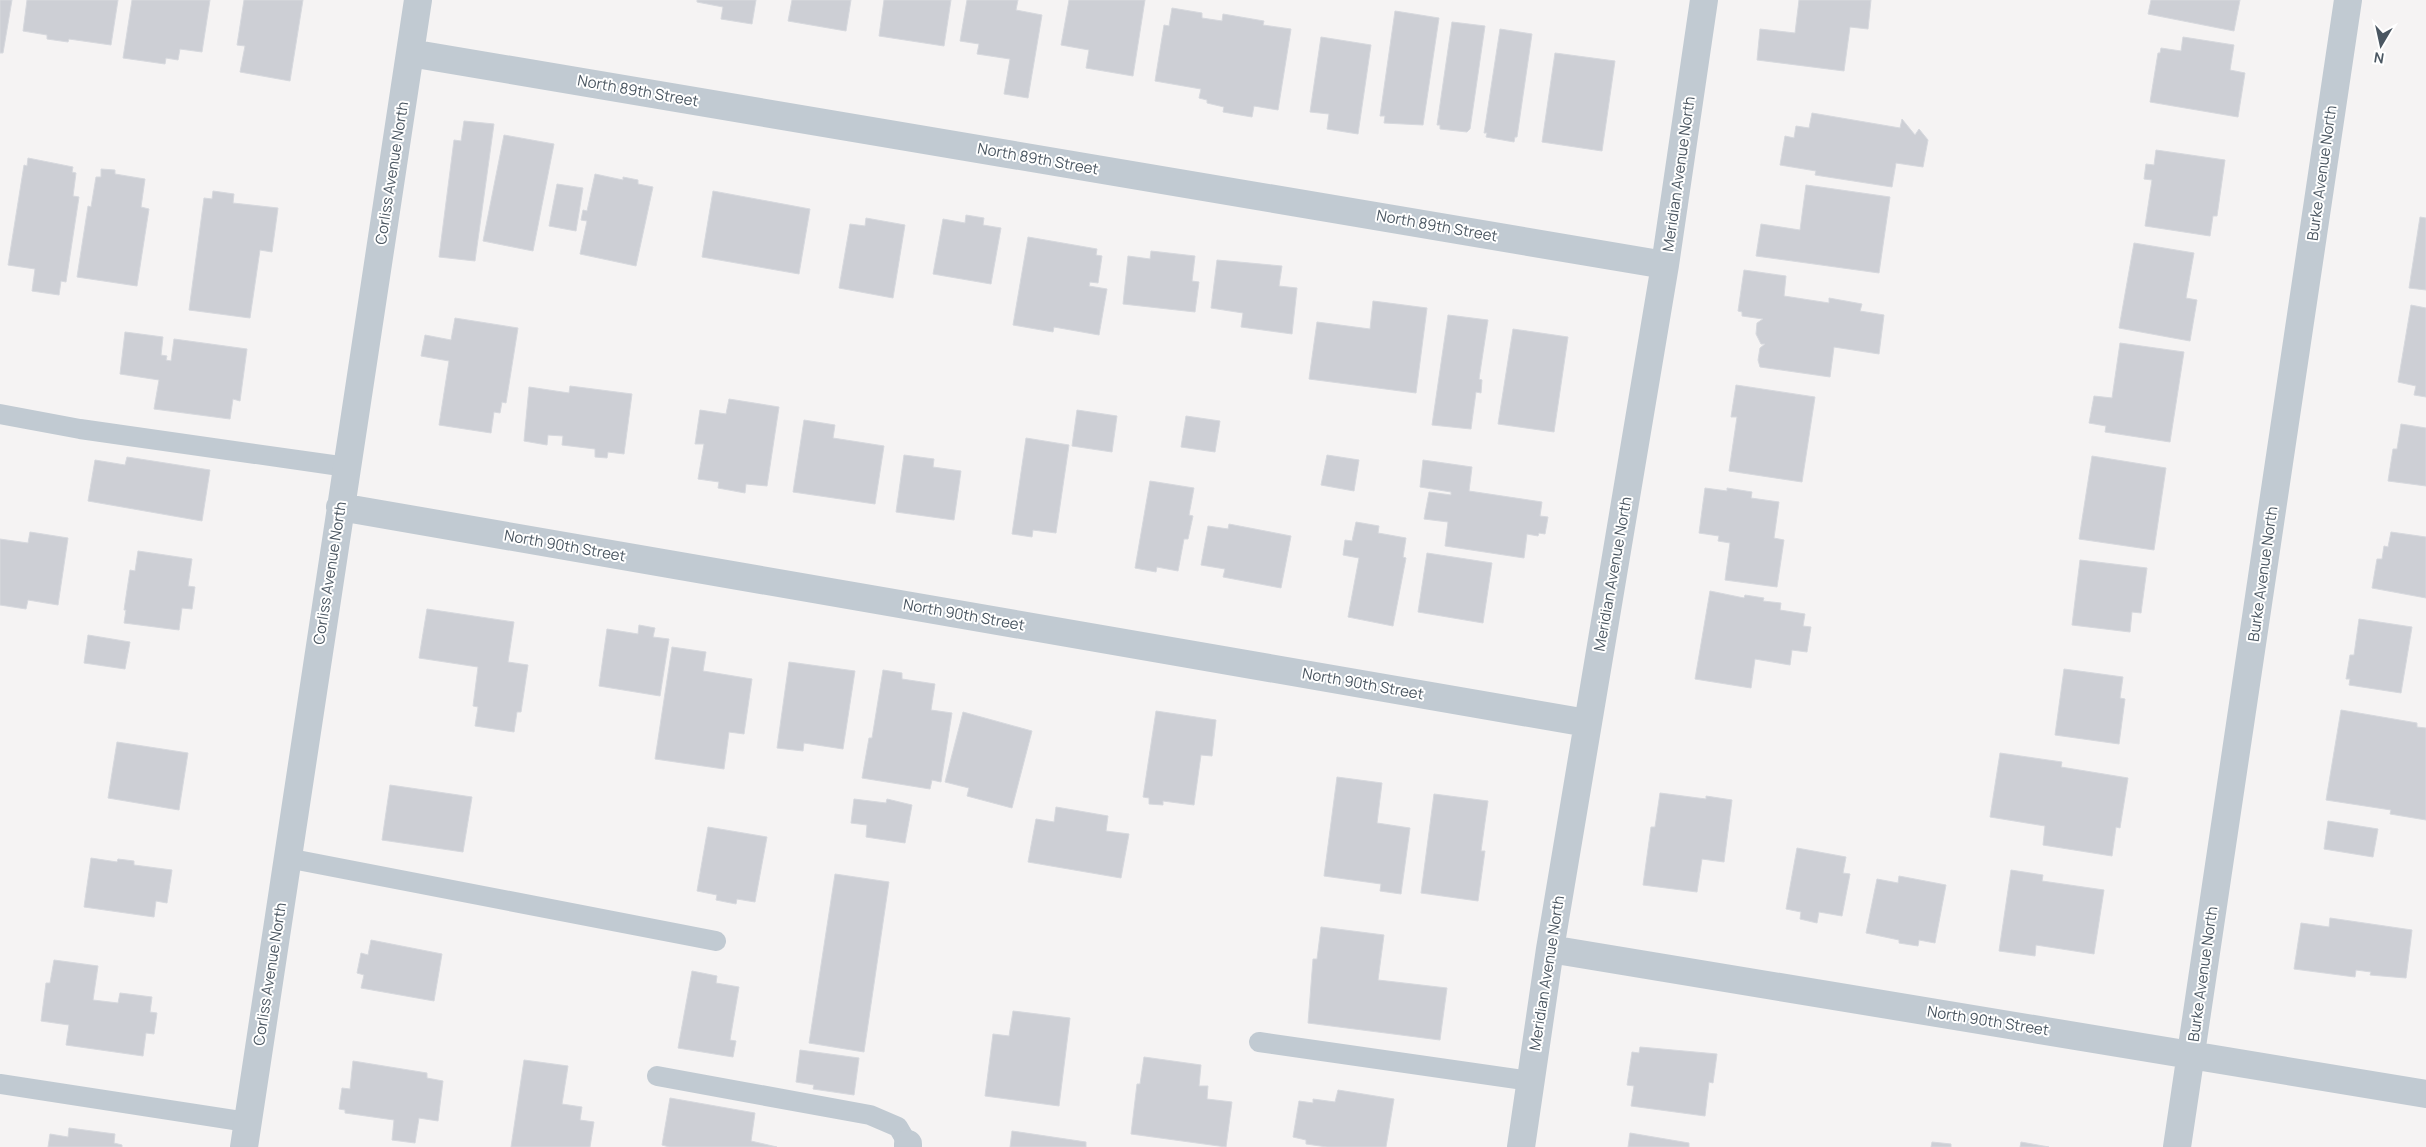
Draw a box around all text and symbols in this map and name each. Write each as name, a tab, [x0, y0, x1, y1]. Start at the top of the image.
north arrow	[2356, 20, 2406, 70]
text: N	[2372, 48, 2385, 69]
street label: North 89th Street	[576, 70, 700, 111]
street label: Meridian Avenue North	[1657, 95, 1700, 253]
street label: Corliss Avenue North	[370, 100, 413, 246]
street label: Burke Avenue North	[2302, 104, 2341, 242]
street label: North 89th Street	[976, 138, 1100, 179]
street label: North 89th Street	[1375, 205, 1499, 246]
street label: Meridian Avenue North	[1589, 495, 1636, 653]
street label: Corliss Avenue North	[308, 500, 351, 646]
street label: Burke Avenue North	[2243, 505, 2282, 643]
street label: North 90th Street	[503, 524, 627, 567]
street label: North 90th Street	[902, 593, 1026, 636]
street label: North 90th Street	[1301, 662, 1425, 705]
street label: Meridian Avenue North	[1524, 894, 1569, 1052]
street label: Corliss Avenue North	[248, 901, 291, 1047]
street label: Burke Avenue North	[2183, 905, 2222, 1043]
street label: North 90th Street	[1926, 1001, 2050, 1040]

